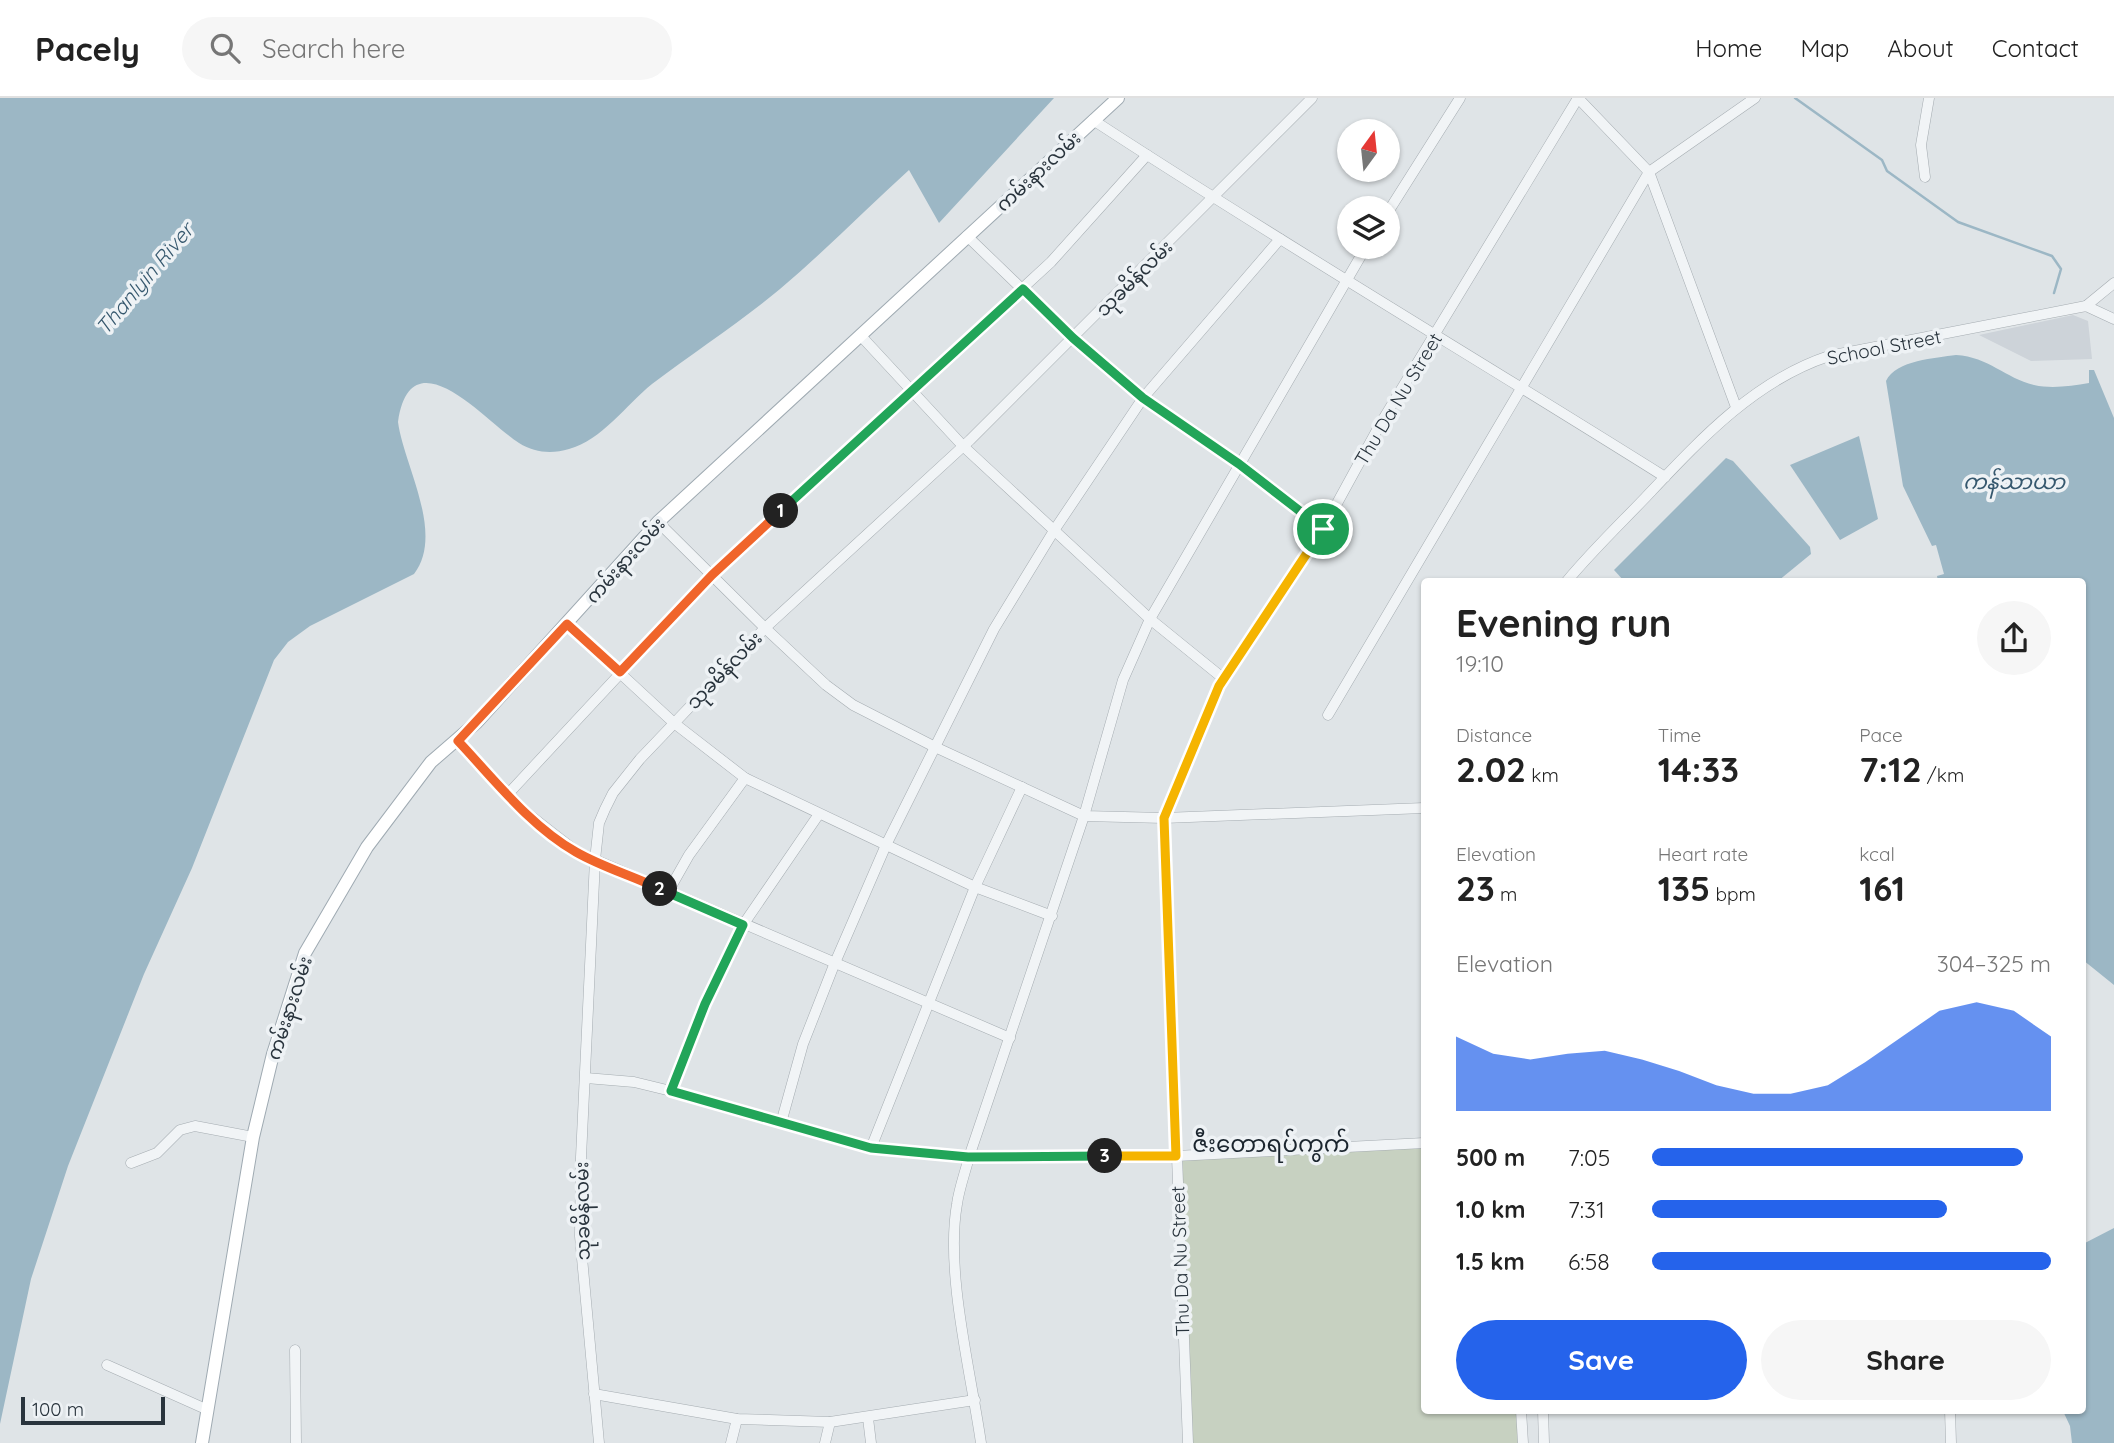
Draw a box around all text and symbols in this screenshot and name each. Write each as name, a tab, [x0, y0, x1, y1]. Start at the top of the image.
search box	[182, 17, 672, 80]
text: Pacely	[35, 28, 140, 69]
icon: search	[206, 29, 244, 67]
text: Search here	[262, 32, 405, 65]
text: Home	[1695, 33, 1762, 63]
text: Map	[1800, 33, 1849, 63]
text: About	[1887, 33, 1954, 63]
text: Contact	[1992, 33, 2079, 63]
north arrow	[1337, 119, 1400, 182]
map controls	[1337, 119, 1400, 259]
street label: ကမ်းနားလမ်း	[989, 124, 1088, 219]
button: layers	[1337, 196, 1400, 259]
water label: Thanlyin River	[90, 215, 200, 339]
street label: သုခမိန်လမ်း	[1089, 233, 1181, 325]
street label: School Street	[1825, 324, 1943, 370]
street label: Thu Da Nu Street	[1349, 328, 1447, 470]
water label: ကန်သာယာ	[1963, 467, 2066, 499]
pin: 1	[764, 494, 798, 528]
text: 1	[777, 498, 784, 522]
pin	[1293, 499, 1353, 559]
icon: arrive	[1304, 510, 1342, 548]
street label: ကမ်းနားလမ်း	[579, 511, 673, 611]
text: Evening run	[1456, 599, 1671, 647]
button: share	[1977, 601, 2051, 675]
street label: သုခမိန်လမ်း	[680, 625, 771, 717]
text: 19:10	[1456, 649, 1504, 678]
text: Distance	[1456, 723, 1532, 747]
text: Time	[1658, 723, 1701, 747]
text: Pace	[1859, 723, 1903, 747]
text: 2.02	[1456, 747, 1526, 791]
text: 14:33	[1658, 747, 1739, 791]
text: 7:12	[1859, 747, 1922, 791]
text: km	[1526, 763, 1559, 787]
text: /km	[1922, 763, 1964, 787]
text: Elevation	[1456, 842, 1536, 866]
text: Heart rate	[1658, 842, 1748, 866]
text: kcal	[1859, 842, 1895, 866]
text: 23	[1456, 866, 1495, 910]
text: 135	[1658, 866, 1710, 910]
text: 161	[1859, 866, 1905, 910]
pin: 2	[642, 872, 678, 906]
text: 2	[654, 876, 665, 900]
text: m	[1495, 882, 1517, 906]
text: bpm	[1710, 882, 1756, 906]
text: Elevation	[1456, 949, 1553, 978]
text: 304–325 m	[1937, 949, 2051, 978]
street label: ကမ်းနားလမ်း	[259, 952, 321, 1064]
district label: ဇီးတောရပ်ကွက်	[1192, 1128, 1350, 1163]
pin: 3	[1088, 1138, 1122, 1174]
text: 3	[1099, 1143, 1110, 1167]
text: 500 m	[1456, 1143, 1525, 1172]
text: 7:05	[1568, 1143, 1610, 1172]
street label: သုခမိန်လမ်း	[567, 1161, 600, 1261]
street label: Thu Da Nu Street	[1165, 1185, 1195, 1337]
text: 1.0 km	[1456, 1195, 1526, 1224]
text: 7:31	[1568, 1195, 1605, 1224]
text: 1.5 km	[1456, 1247, 1525, 1276]
text: 6:58	[1568, 1247, 1610, 1276]
button: Save	[1456, 1320, 1747, 1400]
button: Share	[1761, 1320, 2051, 1400]
scale bar	[21, 1394, 164, 1426]
text: 100 m	[32, 1397, 84, 1421]

